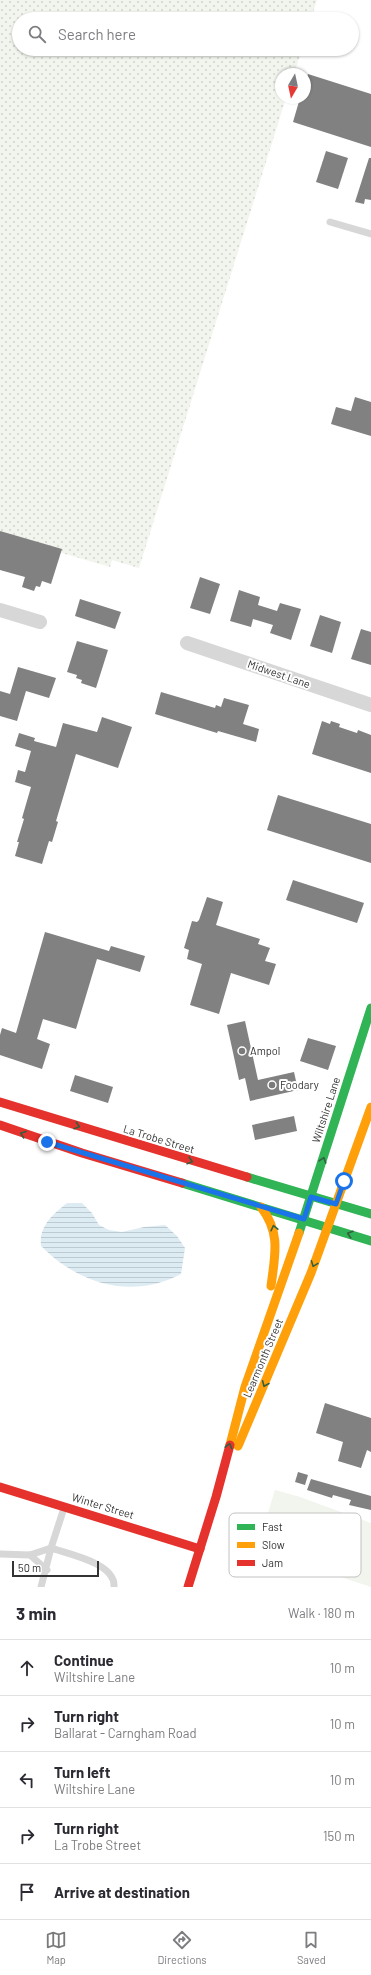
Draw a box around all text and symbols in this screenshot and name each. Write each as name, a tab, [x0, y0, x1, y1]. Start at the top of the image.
search box	[12, 12, 359, 56]
icon: search	[26, 23, 48, 45]
text: Search here	[58, 25, 136, 43]
north arrow	[275, 68, 311, 104]
street label: Midwest Lane	[246, 657, 312, 690]
place label: Ampol	[250, 1044, 280, 1057]
marker: Ampol	[237, 1046, 247, 1056]
street label: Wiltshire Lane	[309, 1075, 342, 1144]
place label: Foodary	[280, 1078, 319, 1091]
marker: Foodary	[267, 1080, 277, 1090]
one-way arrow	[74, 1121, 81, 1130]
street label: La Trobe Street	[122, 1122, 196, 1156]
one-way arrow	[20, 1130, 27, 1138]
route end	[38, 1133, 56, 1151]
one-way arrow	[186, 1156, 193, 1165]
one-way arrow	[318, 1157, 327, 1164]
route start	[335, 1172, 353, 1190]
one-way arrow	[270, 1225, 278, 1231]
one-way arrow	[346, 1231, 353, 1239]
one-way arrow	[311, 1260, 319, 1267]
street label: Learmonth Street	[240, 1316, 285, 1399]
one-way arrow	[262, 1380, 270, 1387]
one-way arrow	[224, 1443, 232, 1449]
street label: Winter Street	[70, 1490, 136, 1521]
legend	[229, 1513, 361, 1577]
text: Fast	[262, 1520, 283, 1533]
text: Slow	[262, 1538, 285, 1551]
text: Jam	[262, 1556, 283, 1569]
scale bar	[12, 1559, 99, 1578]
text: 50 m	[18, 1561, 41, 1574]
text: 3 min	[16, 1603, 56, 1623]
text: Walk · 180 m	[288, 1605, 355, 1621]
text: Continue	[54, 1651, 114, 1669]
icon: ahead	[16, 1657, 38, 1679]
text: 10 m	[330, 1660, 355, 1676]
text: Wiltshire Lane	[54, 1669, 135, 1685]
text: Turn right	[54, 1707, 119, 1725]
icon: right	[16, 1713, 38, 1735]
text: 10 m	[330, 1716, 355, 1732]
text: Ballarat - Carngham Road	[54, 1725, 197, 1741]
text: Turn left	[54, 1763, 110, 1781]
icon: left	[16, 1769, 38, 1791]
text: 10 m	[330, 1772, 355, 1788]
text: Wiltshire Lane	[54, 1781, 135, 1797]
text: Turn right	[54, 1819, 119, 1837]
icon: right	[16, 1825, 38, 1847]
text: 150 m	[323, 1828, 355, 1844]
text: La Trobe Street	[54, 1837, 141, 1853]
icon: arrive	[16, 1881, 38, 1903]
text: Arrive at destination	[54, 1883, 190, 1901]
tab: Map	[45, 1929, 67, 1966]
tab: Directions	[157, 1929, 207, 1966]
tab: Saved	[297, 1929, 326, 1966]

